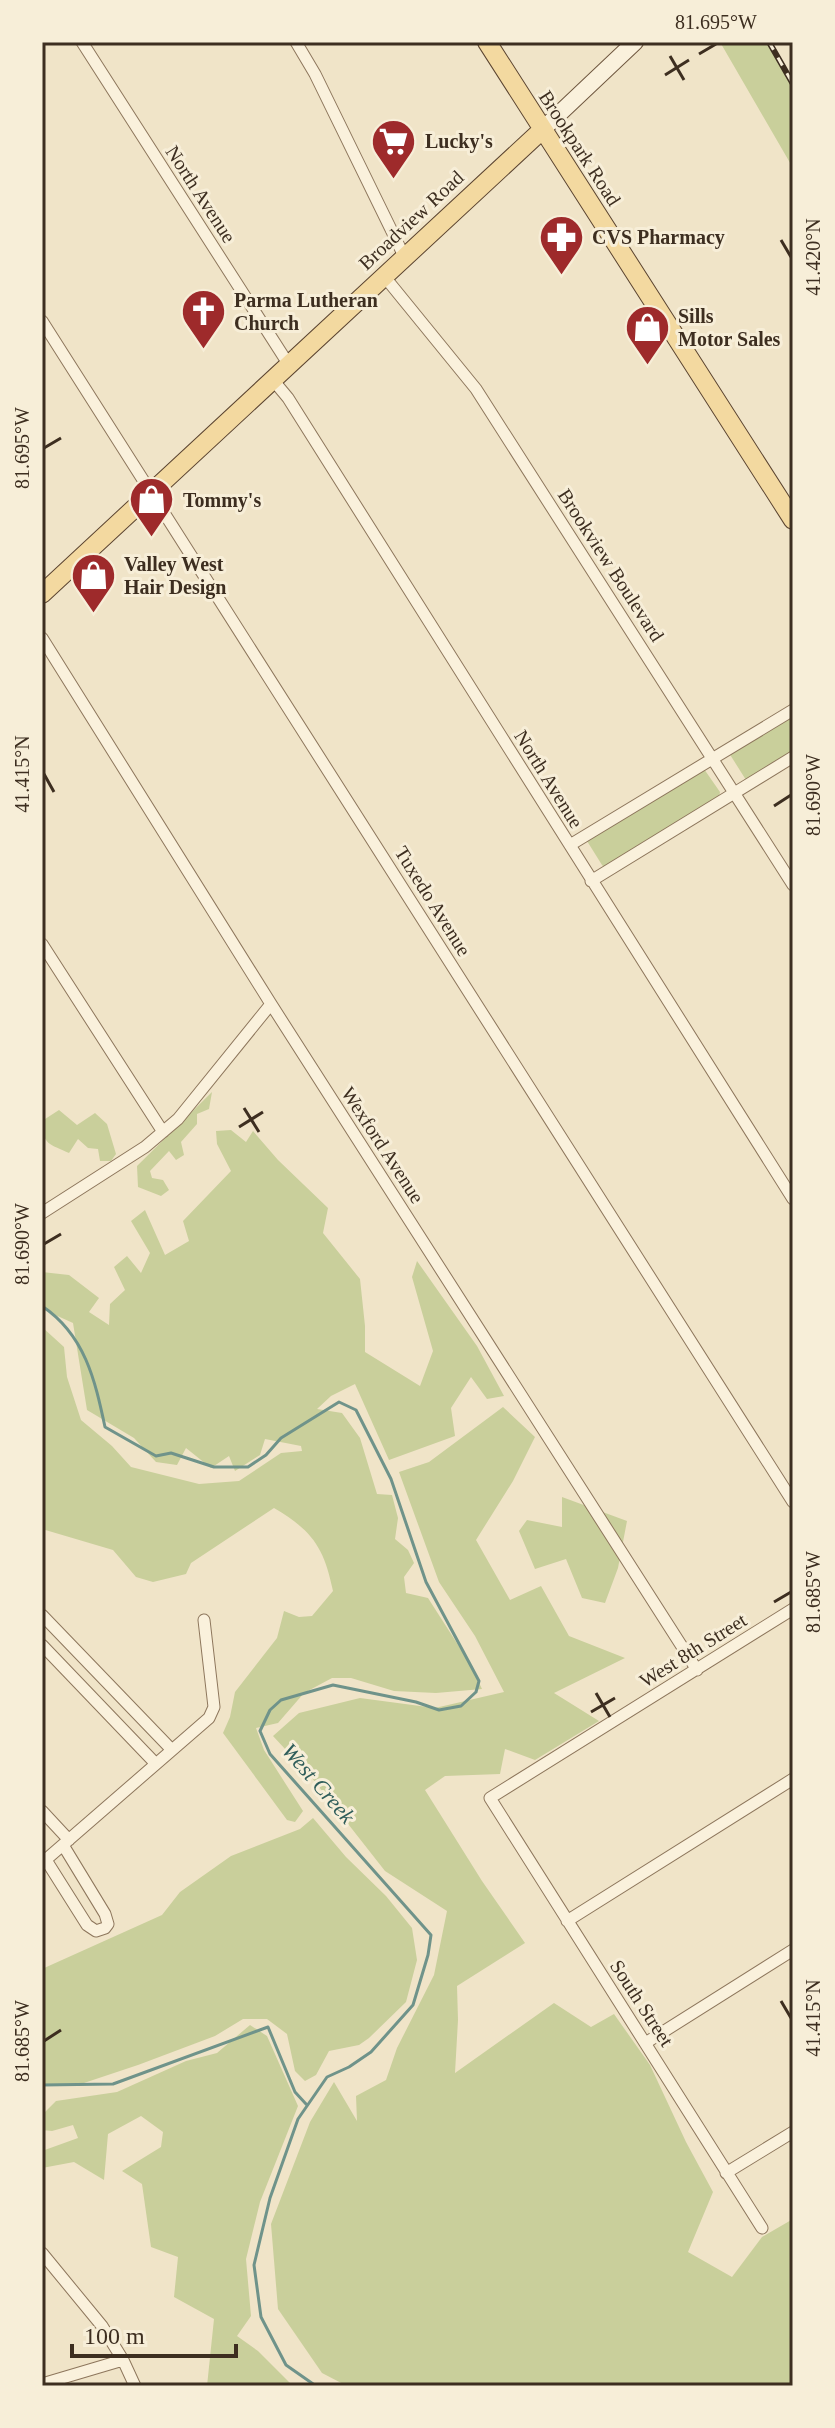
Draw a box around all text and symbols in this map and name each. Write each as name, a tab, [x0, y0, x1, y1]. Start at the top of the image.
text: 81.695°W	[675, 11, 757, 33]
street label: Brookpark Road	[534, 86, 625, 210]
supermarket icon: Lucky's	[370, 117, 418, 180]
place label: Lucky's	[425, 130, 493, 153]
street label: North Avenue	[161, 141, 241, 247]
street label: Broadview Road	[354, 166, 468, 274]
pharmacy icon: CVS Pharmacy	[537, 213, 585, 276]
text: 41.420°N	[802, 218, 824, 296]
place label: CVS Pharmacy	[592, 226, 725, 249]
church icon: Parma Lutheran Church	[179, 288, 227, 351]
place label: Parma Lutheran Church	[234, 289, 378, 334]
shop icon: Sills Motor Sales	[623, 303, 671, 366]
place label: Sills Motor Sales	[678, 305, 781, 350]
text: 81.695°W	[11, 407, 33, 489]
shop icon: Tommy's	[128, 476, 176, 539]
street label: Brookview Boulevard	[554, 485, 668, 645]
place label: Tommy's	[183, 489, 261, 512]
shop icon: Valley West Hair Design	[69, 551, 117, 614]
place label: Valley West Hair Design	[124, 553, 226, 599]
street label: North Avenue	[510, 726, 588, 832]
text: 41.415°N	[11, 735, 33, 813]
text: 81.690°W	[802, 754, 824, 836]
street label: Tuxedo Avenue	[391, 842, 476, 960]
street label: Wexford Avenue	[337, 1083, 429, 1207]
text: 81.690°W	[11, 1203, 33, 1285]
text: 81.685°W	[802, 1551, 824, 1633]
street label: West 8th Street	[636, 1608, 751, 1692]
water label: West Creek	[277, 1738, 361, 1829]
street label: South Street	[606, 1956, 678, 2051]
text: 41.415°N	[802, 1979, 824, 2057]
text: 81.685°W	[11, 2000, 33, 2082]
scale bar	[72, 2308, 236, 2358]
text: 100 m	[84, 2323, 145, 2349]

